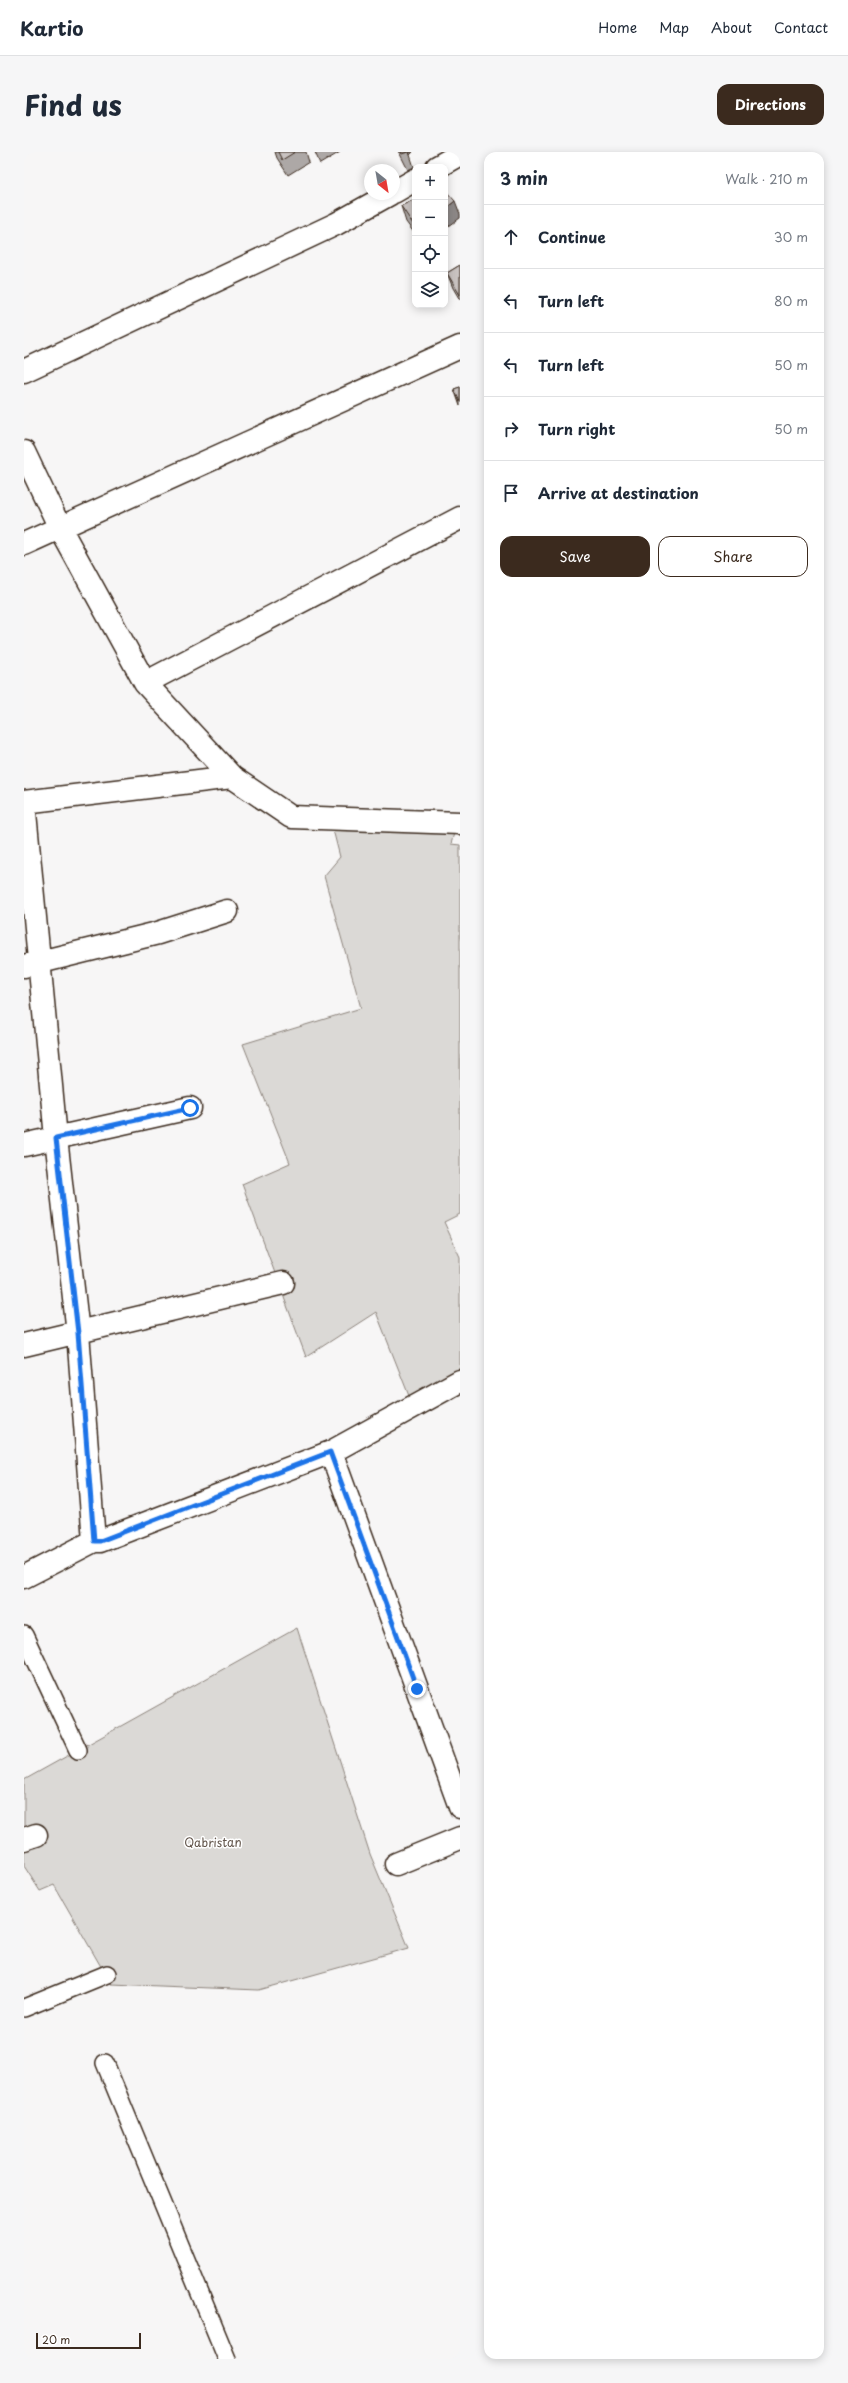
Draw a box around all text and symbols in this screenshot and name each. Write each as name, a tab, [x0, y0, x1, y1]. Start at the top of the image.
text: Kartio	[20, 14, 83, 42]
text: Home	[598, 17, 637, 38]
text: Map	[659, 17, 689, 38]
text: About	[711, 17, 752, 38]
text: Contact	[774, 17, 828, 38]
text: Find us	[24, 83, 122, 126]
button: Directions	[717, 84, 824, 125]
north arrow	[364, 164, 400, 200]
map controls	[412, 164, 448, 308]
button: +	[412, 164, 448, 200]
text: 3 min	[500, 165, 548, 191]
text: Walk · 210 m	[725, 169, 808, 188]
button: −	[412, 200, 448, 236]
text: Continue	[538, 225, 606, 248]
icon: ahead	[500, 226, 522, 248]
text: 30 m	[774, 227, 808, 246]
button: locate	[412, 236, 448, 272]
button: layers	[412, 272, 448, 308]
text: Turn left	[538, 289, 604, 312]
icon: left	[500, 290, 522, 312]
text: 80 m	[774, 291, 808, 310]
text: Turn left	[538, 353, 604, 376]
icon: left	[500, 354, 522, 376]
text: 50 m	[774, 355, 808, 374]
text: Turn right	[538, 417, 615, 440]
icon: right	[500, 418, 522, 440]
text: 50 m	[774, 419, 808, 438]
text: Arrive at destination	[538, 481, 699, 504]
icon: arrive	[500, 482, 522, 504]
button: Save	[500, 536, 650, 577]
button: Share	[658, 536, 808, 577]
route start	[181, 1099, 199, 1117]
route end	[408, 1680, 426, 1698]
park label: Qabristan	[184, 1833, 242, 1851]
scale bar	[36, 2331, 141, 2350]
text: 20 m	[42, 2331, 70, 2348]

